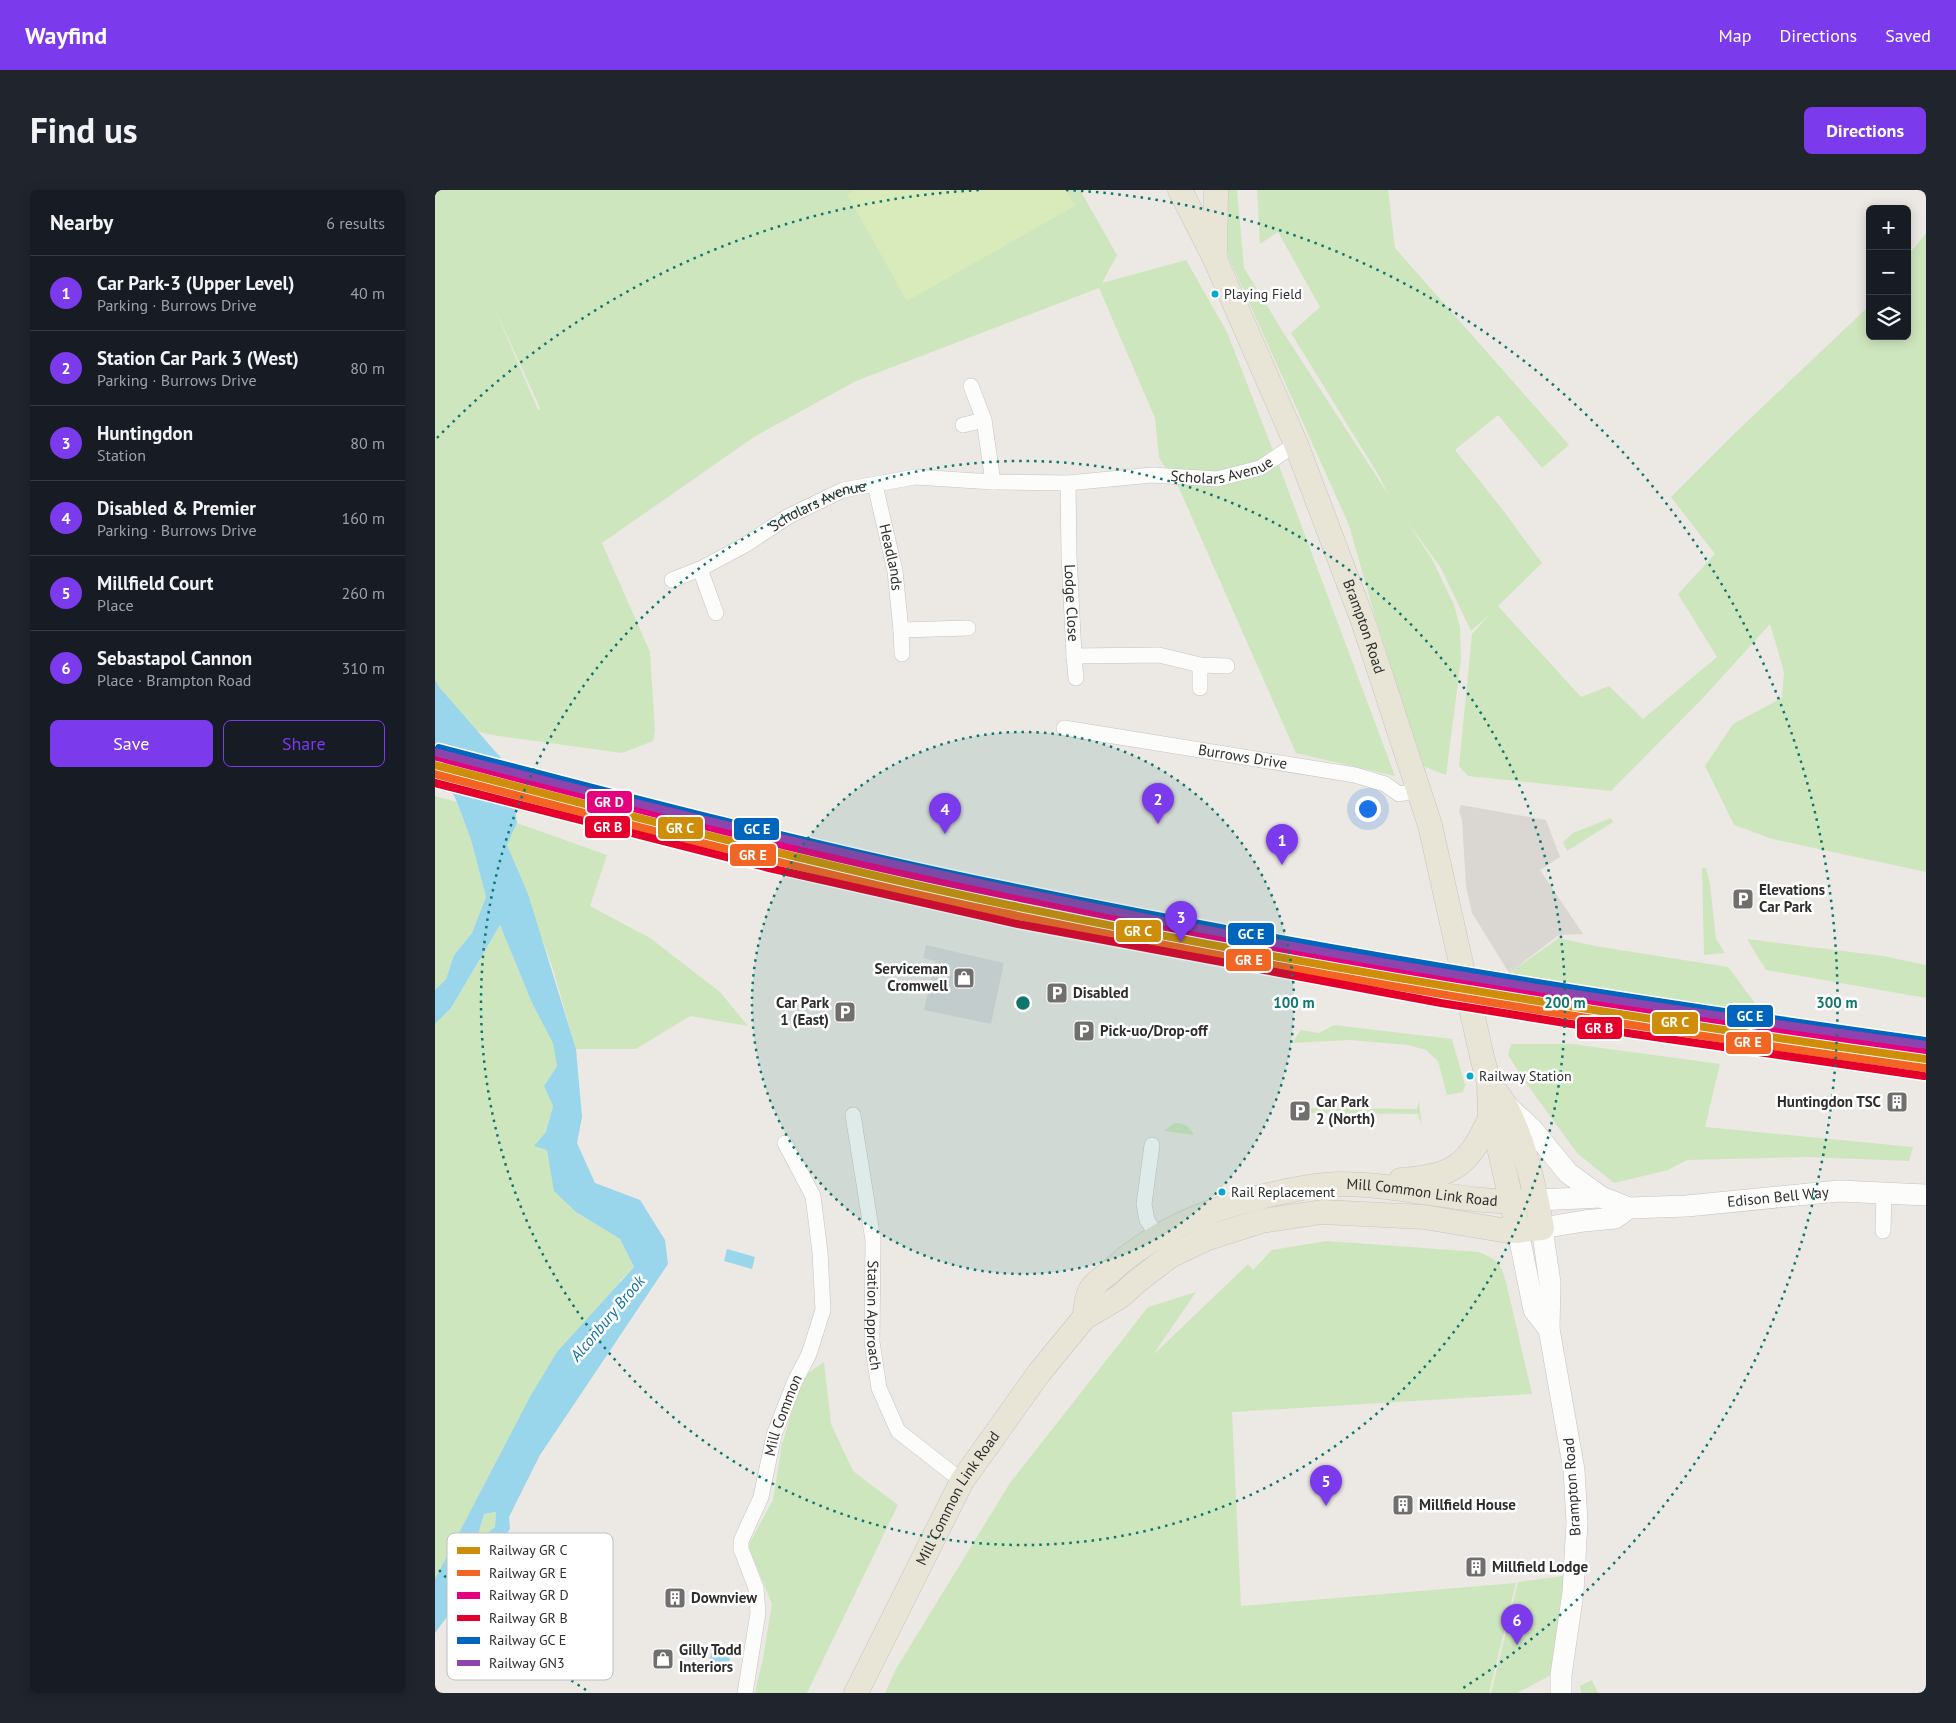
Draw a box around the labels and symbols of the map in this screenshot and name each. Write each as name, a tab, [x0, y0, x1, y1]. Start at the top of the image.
place label: Playing Field	[1224, 285, 1302, 303]
marker: Playing Field	[1210, 289, 1220, 299]
street label: Scholars Avenue	[1170, 452, 1276, 488]
street label: Scholars Avenue	[765, 476, 867, 536]
street label: Headlands	[875, 522, 907, 591]
street label: Lodge Close	[1060, 564, 1083, 642]
street label: Brampton Road	[1339, 576, 1390, 676]
street label: Burrows Drive	[1197, 740, 1289, 773]
pin: 2	[1142, 783, 1174, 824]
line badge: GR D	[586, 790, 633, 814]
text: GR D	[594, 793, 624, 811]
pin: 4	[929, 793, 961, 834]
your location	[1355, 796, 1381, 822]
line badge: GR B	[584, 815, 631, 839]
line badge: GR C	[657, 816, 704, 840]
line badge: GC E	[733, 817, 780, 841]
text: GR B	[594, 818, 622, 836]
text: GR C	[666, 819, 694, 837]
text: GC E	[744, 820, 770, 838]
pin: 1	[1266, 824, 1298, 865]
line badge: GR E	[729, 843, 777, 867]
text: GR E	[739, 846, 767, 864]
place label: Elevations Car Park	[1759, 880, 1825, 916]
parking icon: Elevations Car Park	[1731, 887, 1755, 911]
pin: 3	[1165, 901, 1197, 942]
line badge: GR C	[1115, 919, 1162, 943]
text: GR C	[1124, 922, 1152, 940]
line badge: GC E	[1227, 922, 1275, 946]
text: GC E	[1238, 925, 1264, 943]
line badge: GR E	[1225, 948, 1272, 972]
text: GR E	[1235, 951, 1263, 969]
place label: Serviceman Cromwell	[874, 959, 949, 995]
shop icon: Serviceman Cromwell	[952, 966, 976, 990]
parking icon: Disabled	[1045, 981, 1069, 1005]
place label: Disabled	[1073, 983, 1129, 1002]
place label: Car Park 1 (East)	[776, 993, 830, 1029]
text: 100 m	[1273, 993, 1315, 1012]
text: 200 m	[1544, 993, 1586, 1012]
text: 300 m	[1816, 993, 1858, 1012]
centre of rings	[1014, 994, 1032, 1012]
parking icon: Car Park 1 (East)	[833, 1000, 857, 1024]
line badge: GC E	[1726, 1004, 1774, 1028]
text: GC E	[1737, 1007, 1763, 1025]
line badge: GR C	[1651, 1011, 1699, 1035]
text: GR C	[1661, 1013, 1689, 1031]
line badge: GR B	[1576, 1016, 1623, 1040]
parking icon: Pick-uo/Drop-off	[1072, 1019, 1096, 1043]
text: GR B	[1585, 1019, 1613, 1037]
place label: Pick-uo/Drop-off	[1100, 1021, 1209, 1040]
line badge: GR E	[1725, 1031, 1772, 1055]
text: GR E	[1734, 1033, 1762, 1051]
place label: Railway Station	[1479, 1067, 1572, 1085]
marker: Railway Station	[1465, 1071, 1475, 1081]
building icon: Huntingdon TSC	[1885, 1090, 1909, 1114]
place label: Car Park 2 (North)	[1316, 1092, 1375, 1128]
place label: Huntingdon TSC	[1777, 1092, 1882, 1111]
parking icon: Car Park 2 (North)	[1288, 1099, 1312, 1123]
street label: Mill Common Link Road	[1346, 1174, 1498, 1210]
street label: Edison Bell Way	[1726, 1182, 1830, 1211]
place label: Rail Replacement	[1231, 1183, 1335, 1201]
marker: Rail Replacement	[1217, 1187, 1227, 1197]
street label: Station Approach	[863, 1260, 886, 1371]
water label: Alconbury Brook	[565, 1270, 649, 1366]
street label: Mill Common	[760, 1371, 806, 1458]
street label: Mill Common Link Road	[911, 1427, 1004, 1568]
street label: Brampton Road	[1559, 1437, 1584, 1537]
pin: 5	[1310, 1465, 1342, 1506]
building icon: Millfield House	[1391, 1493, 1415, 1517]
place label: Millfield House	[1419, 1495, 1516, 1514]
legend	[447, 1533, 613, 1680]
text: Railway GR C	[489, 1541, 568, 1559]
building icon: Millfield Lodge	[1464, 1555, 1488, 1579]
place label: Millfield Lodge	[1492, 1557, 1588, 1576]
text: Railway GR E	[489, 1564, 567, 1582]
text: Railway GR D	[489, 1586, 569, 1604]
building icon: Downview	[663, 1586, 687, 1610]
place label: Downview	[691, 1588, 757, 1607]
pin: 6	[1501, 1604, 1533, 1645]
text: Railway GR B	[489, 1609, 568, 1627]
text: Railway GC E	[489, 1631, 566, 1649]
place label: Gilly Todd Interiors	[679, 1640, 742, 1676]
shop icon: Gilly Todd Interiors	[651, 1647, 675, 1671]
text: Railway GN3	[489, 1654, 565, 1672]

